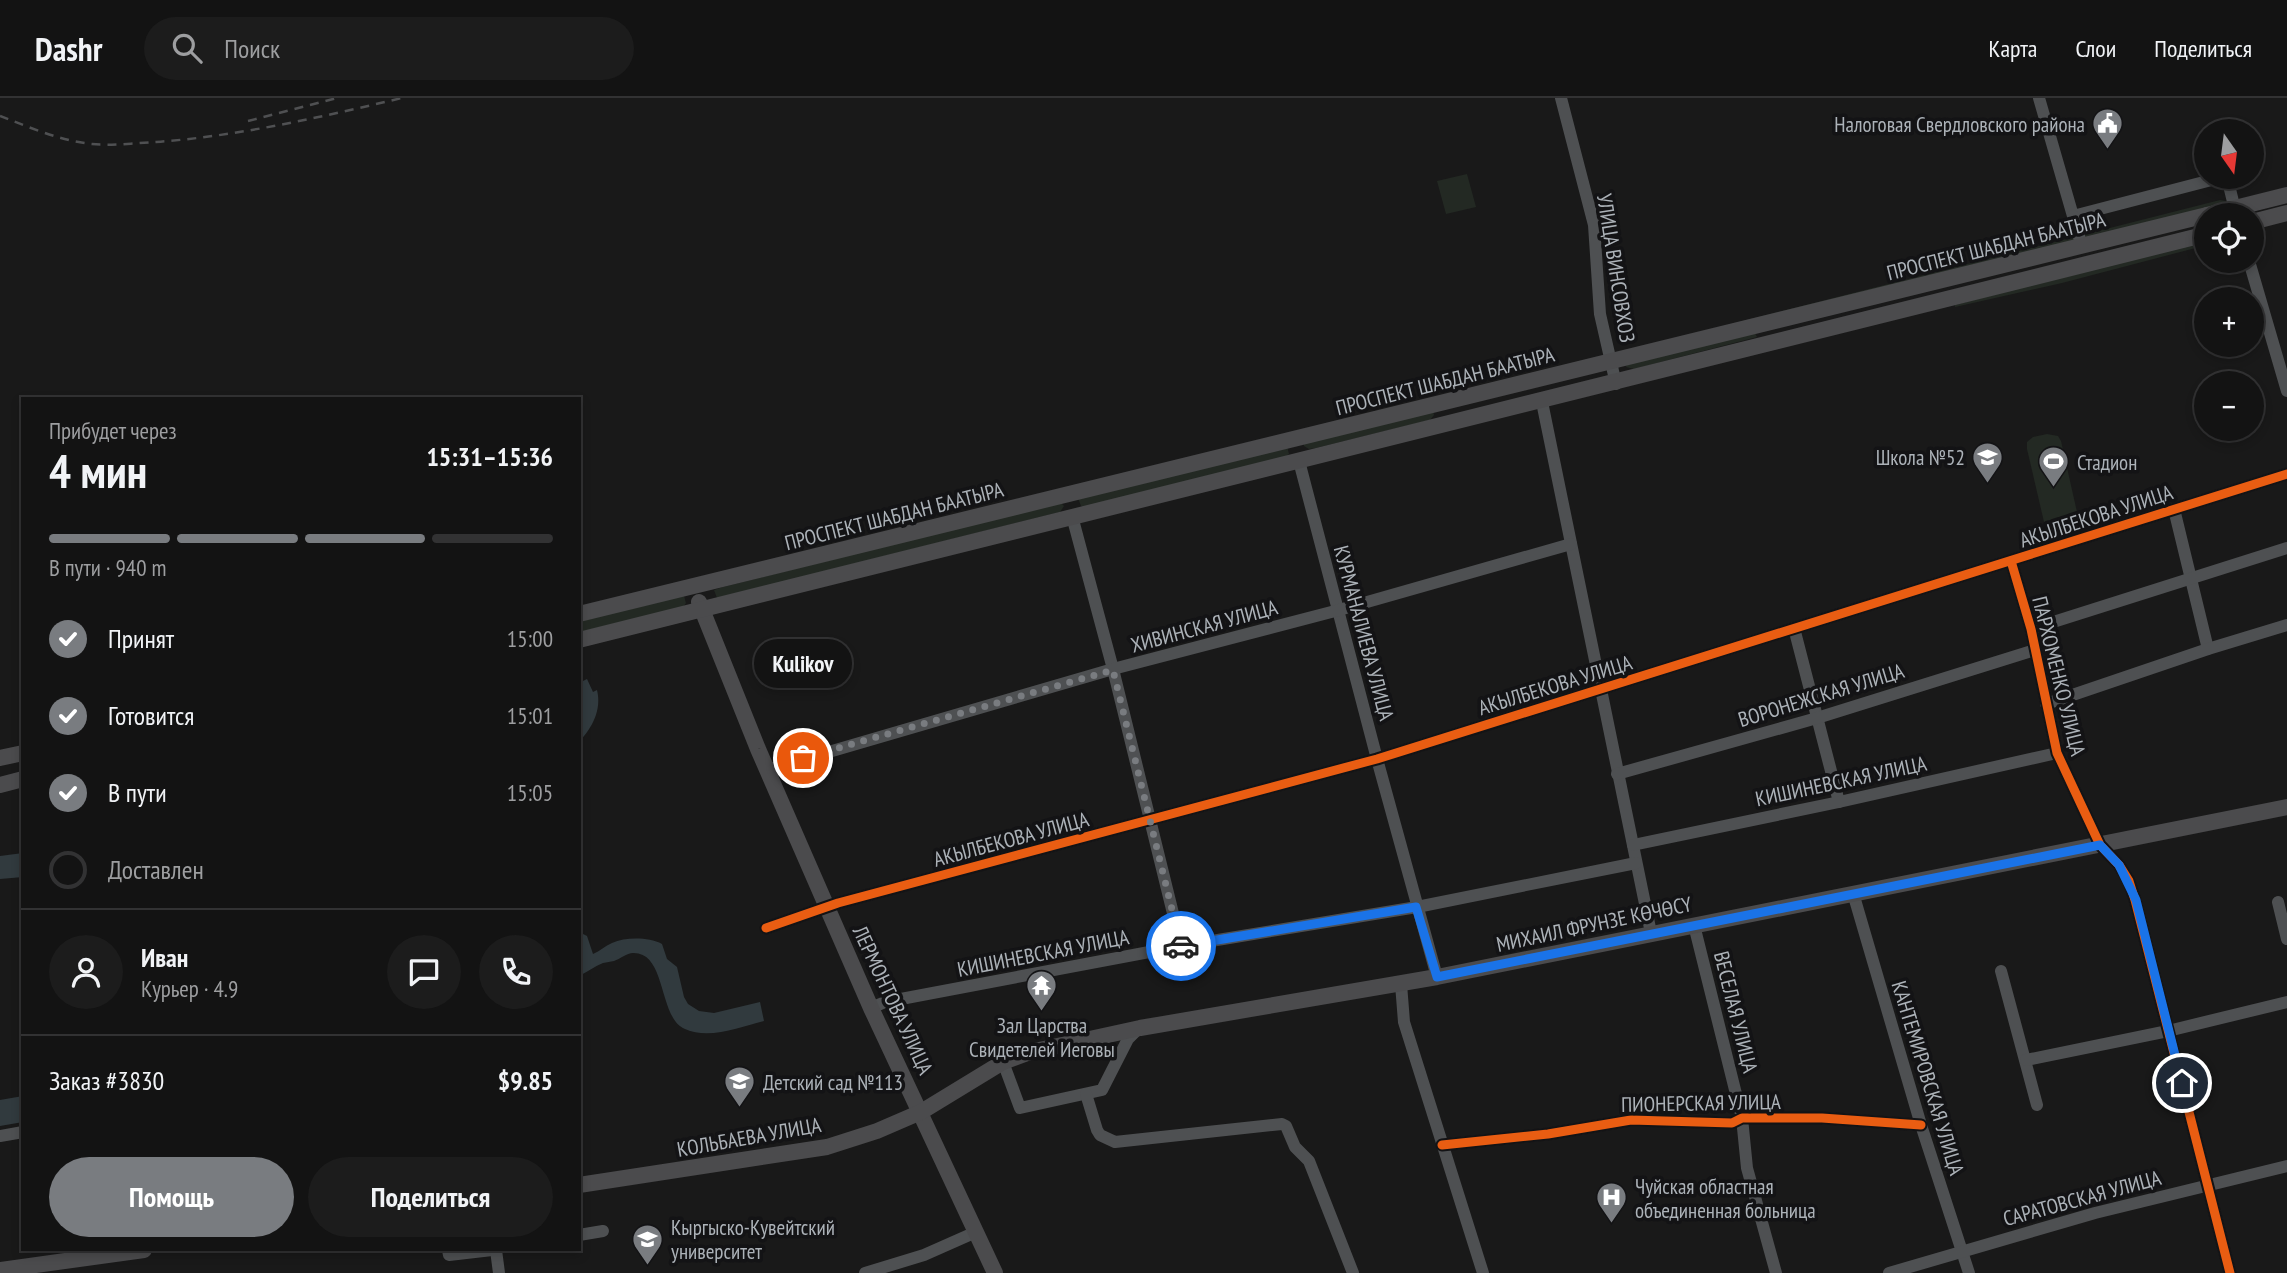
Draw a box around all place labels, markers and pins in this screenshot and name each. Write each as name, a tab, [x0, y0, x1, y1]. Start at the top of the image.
public building icon: Налоговая Свердловского района	[2091, 107, 2125, 151]
place label: Налоговая Свердловского района	[1834, 111, 2085, 138]
school or university icon: Школа №52	[1971, 440, 2005, 484]
place label: Школа №52	[1876, 444, 1965, 471]
sports icon: Стадион	[2037, 445, 2071, 489]
place label: Стадион	[2077, 449, 2137, 476]
callout: Kulikov	[754, 639, 852, 688]
pin	[773, 728, 833, 788]
temple icon: Зал Царства Свидетелей Иеговы	[1025, 968, 1059, 1012]
place label: Зал Царства Свидетелей Иеговы	[969, 1012, 1115, 1063]
pin	[2152, 1053, 2212, 1113]
school or university icon: Детский сад №113	[723, 1065, 757, 1109]
place label: Детский сад №113	[763, 1069, 903, 1096]
place label: Чуйская областная объединенная больница	[1635, 1173, 1816, 1224]
hospital icon: Чуйская областная объединенная больница	[1595, 1181, 1629, 1225]
place label: Кыргыско-Кувейтский университет	[671, 1214, 835, 1265]
school or university icon: Кыргыско-Кувейтский университет	[631, 1222, 665, 1266]

